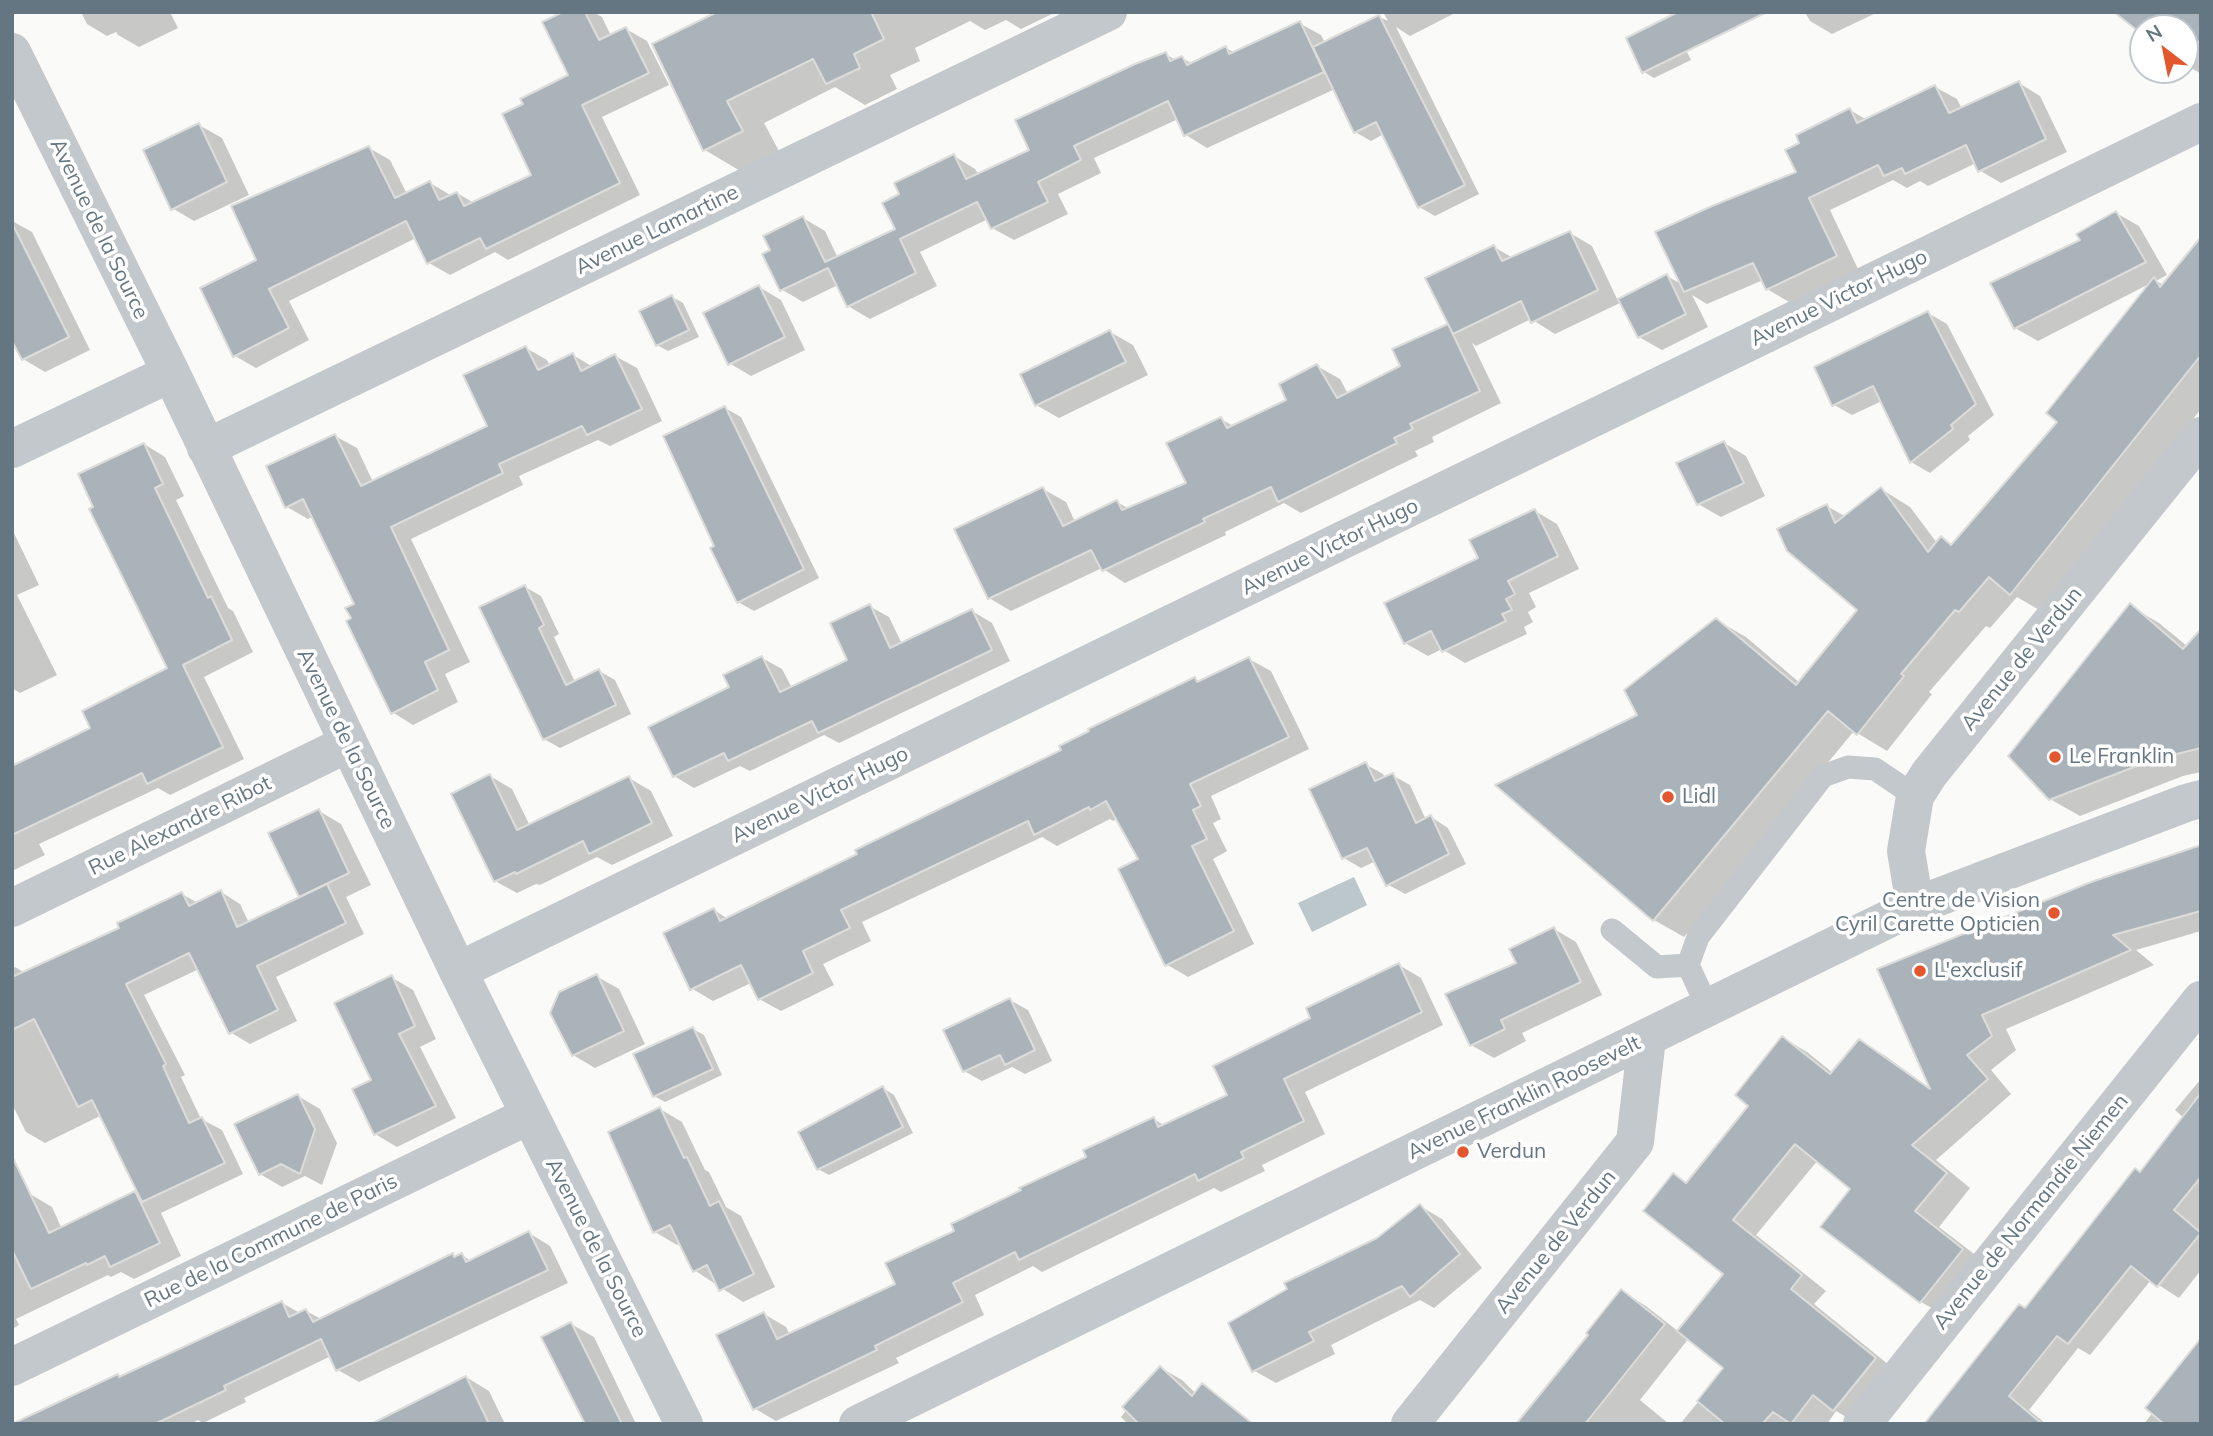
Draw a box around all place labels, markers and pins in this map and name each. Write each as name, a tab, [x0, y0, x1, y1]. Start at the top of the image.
place label: Le Franklin	[2069, 744, 2174, 770]
marker: Le Franklin	[2047, 749, 2063, 765]
place label: Lidl	[1682, 784, 1716, 810]
marker: Lidl	[1660, 789, 1676, 805]
place label: Centre de Vision Cyril Carette Opticien	[1835, 888, 2040, 938]
marker: Centre de Vision Cyril Carette Opticien	[2046, 905, 2062, 921]
place label: L'exclusif	[1934, 958, 2022, 984]
marker: L'exclusif	[1912, 963, 1928, 979]
place label: Verdun	[1477, 1139, 1546, 1165]
marker: Verdun	[1455, 1144, 1471, 1160]

